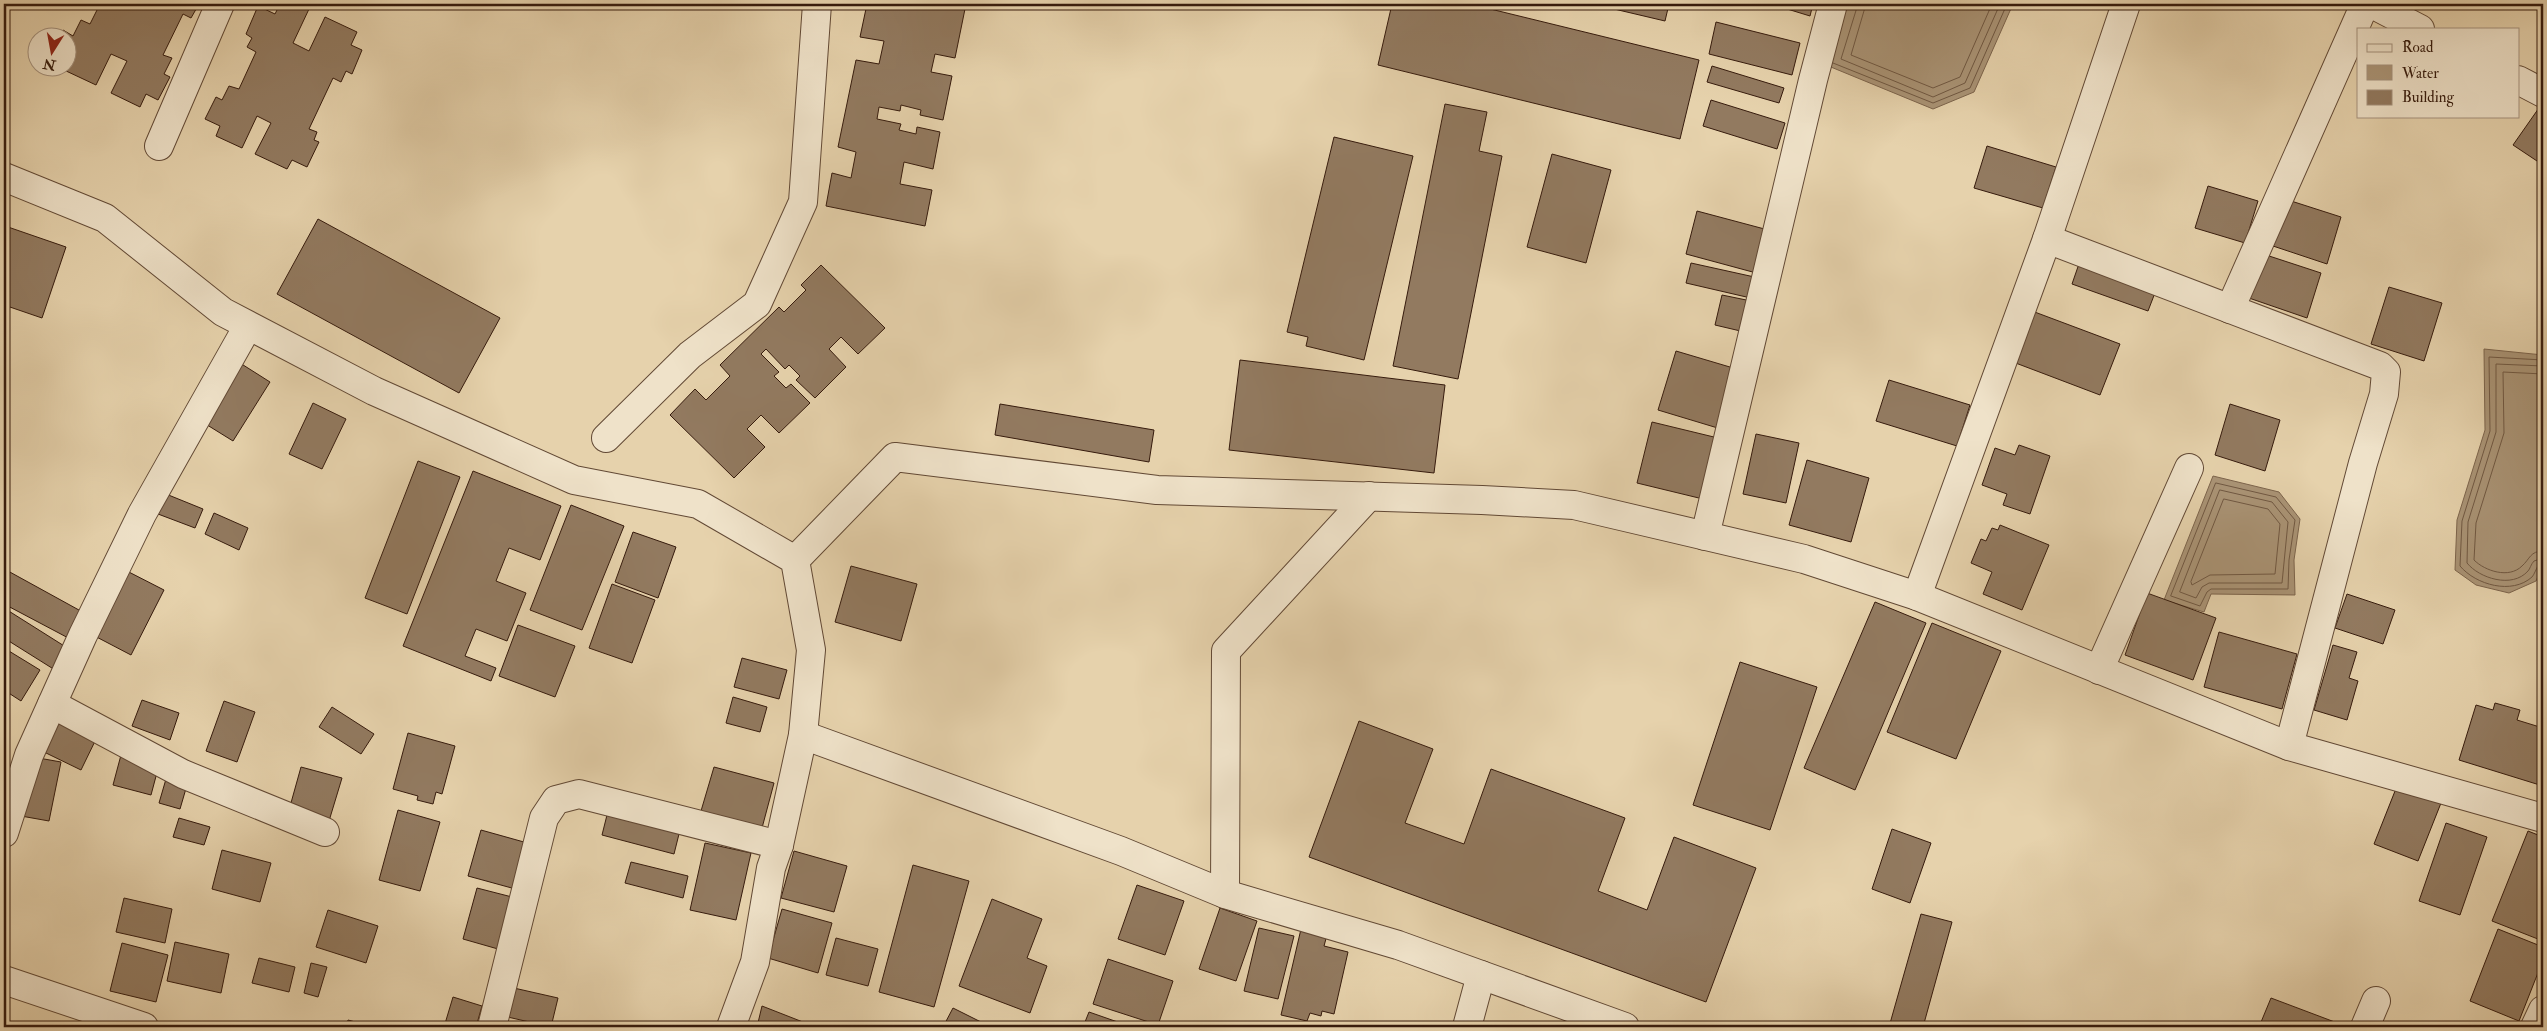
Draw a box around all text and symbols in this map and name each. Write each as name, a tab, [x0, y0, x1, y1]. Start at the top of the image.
north arrow	[28, 28, 78, 78]
legend	[2357, 28, 2520, 118]
text: Road	[2402, 38, 2434, 57]
text: N	[41, 55, 58, 74]
text: Water	[2401, 64, 2439, 83]
text: Building	[2402, 88, 2454, 107]

